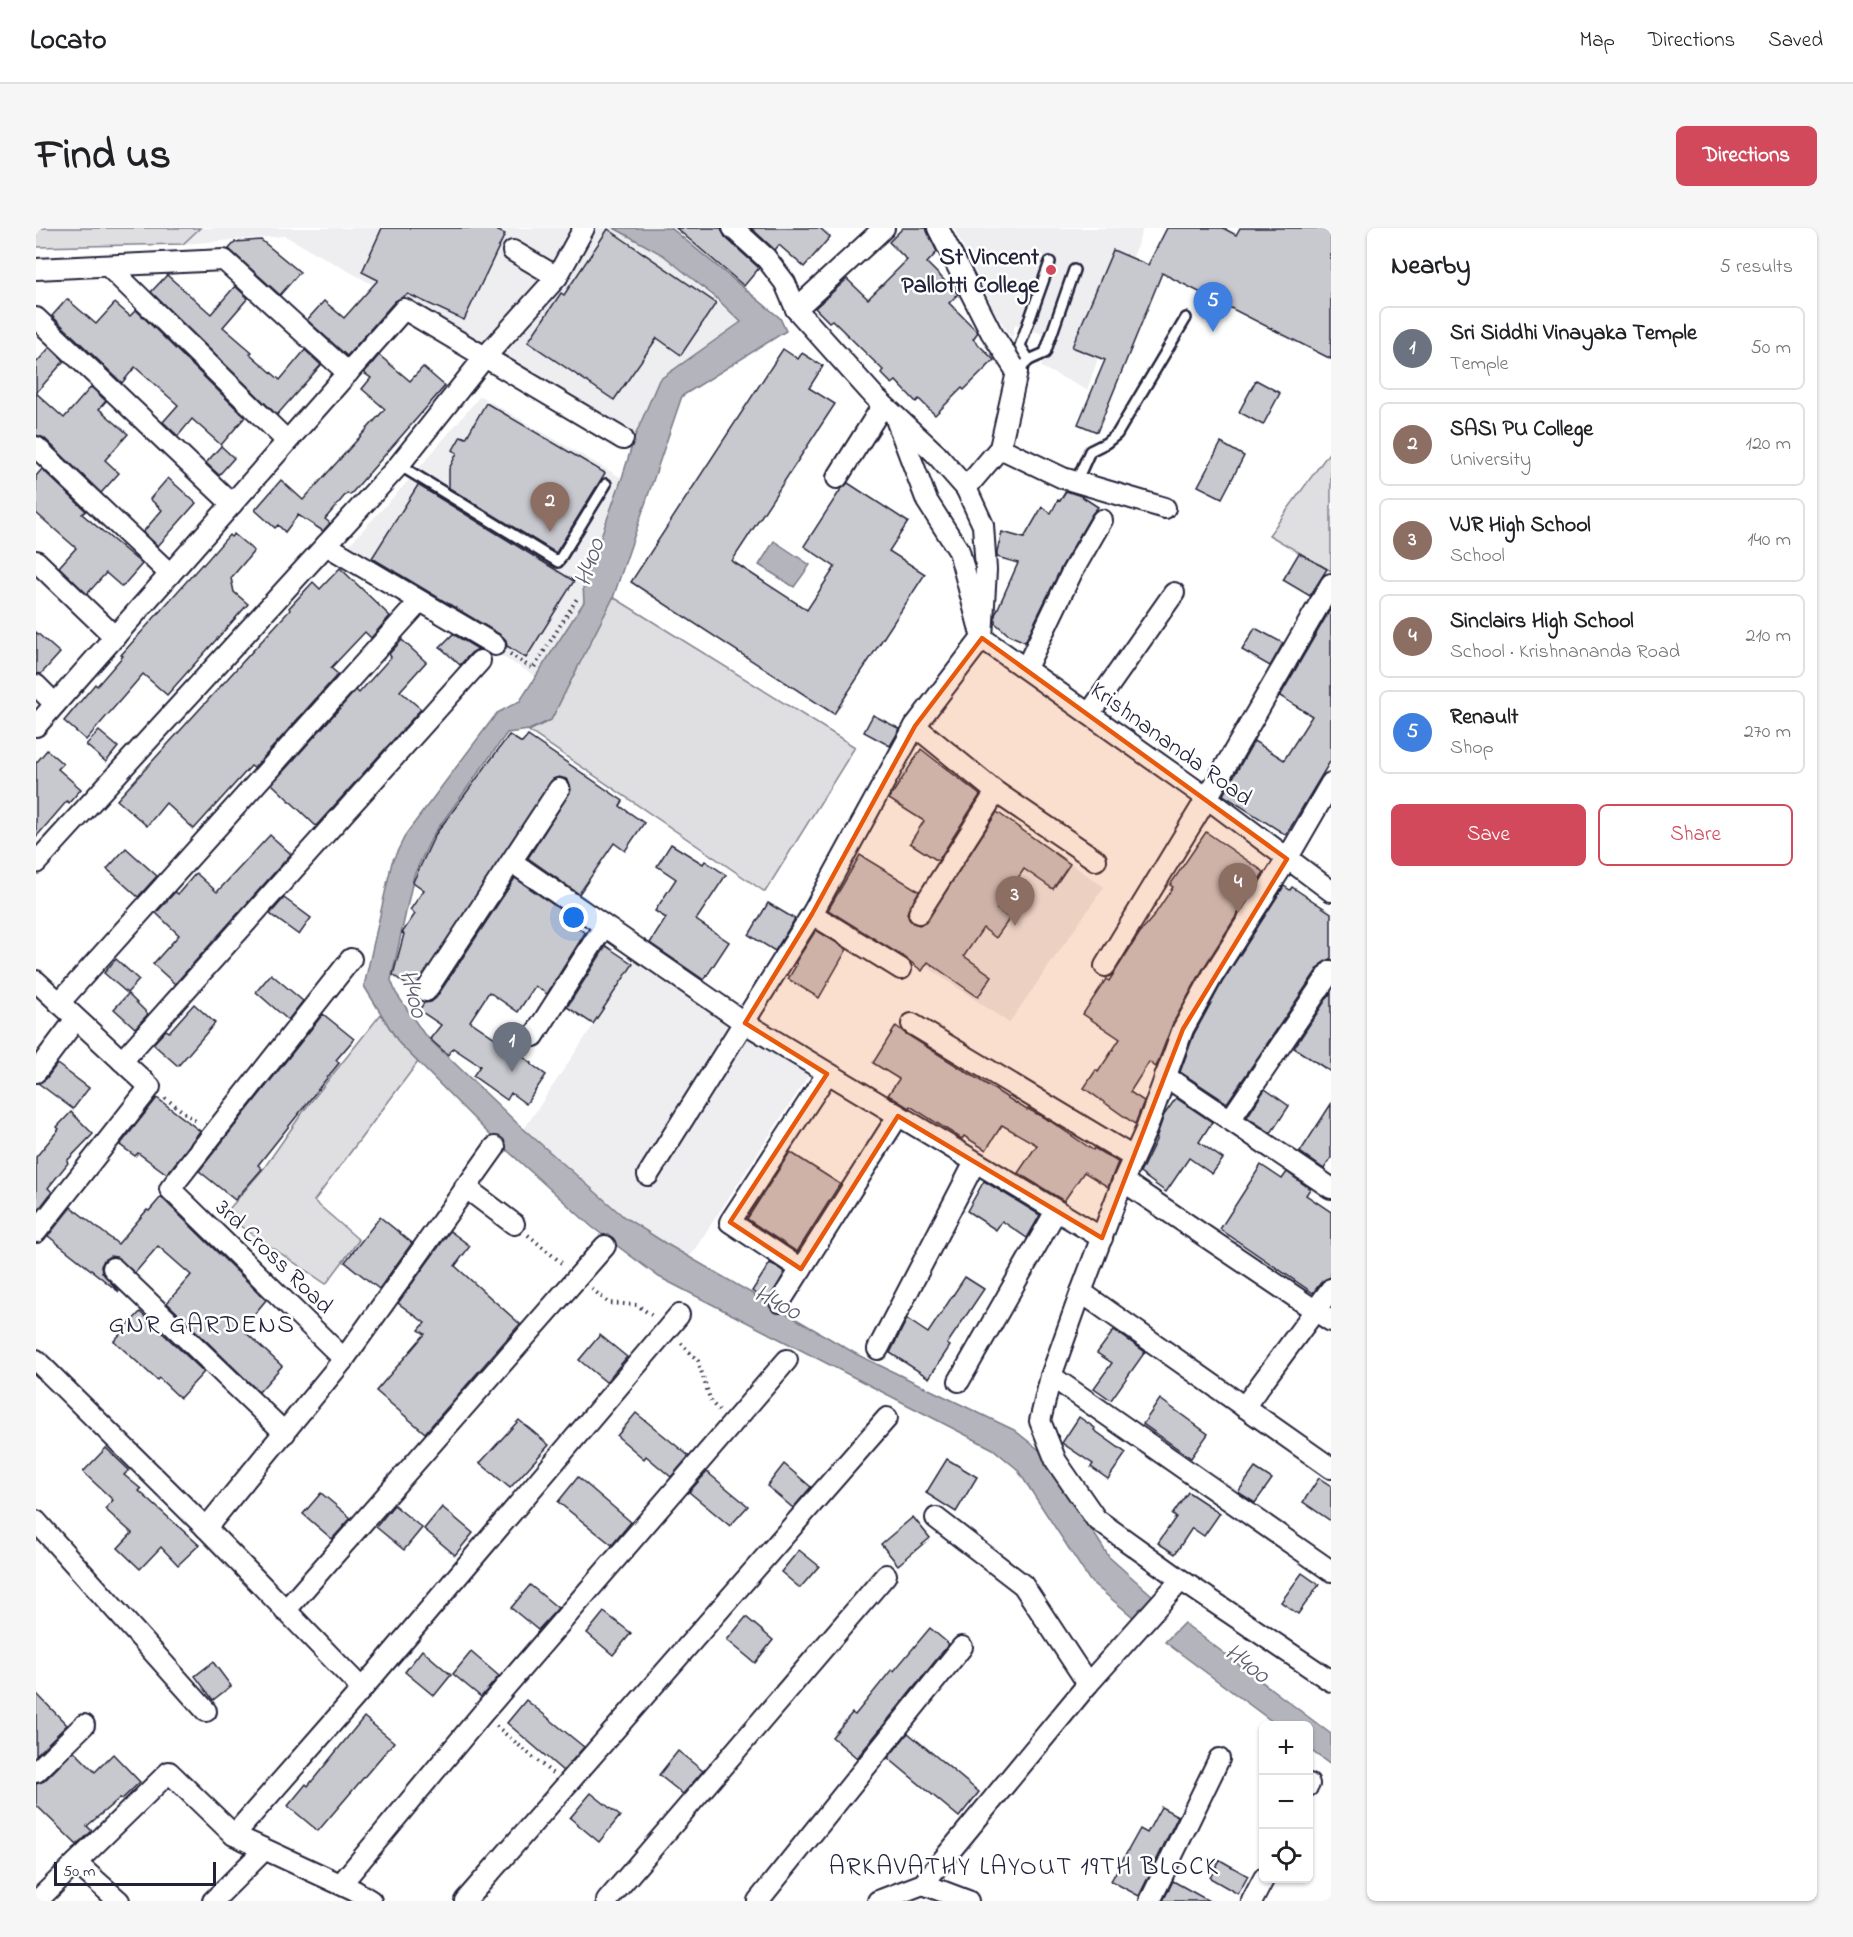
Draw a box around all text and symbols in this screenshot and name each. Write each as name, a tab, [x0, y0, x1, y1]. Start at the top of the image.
text: Locato	[30, 21, 106, 62]
text: Map	[1579, 26, 1615, 56]
text: Directions	[1648, 26, 1735, 56]
text: Saved	[1768, 26, 1823, 56]
text: Find us	[36, 126, 171, 187]
button: Directions	[1676, 126, 1817, 186]
place label: St Vincent Pallotti College	[901, 241, 1040, 305]
text: Nearby	[1391, 248, 1470, 286]
text: 5 results	[1720, 253, 1793, 282]
marker: St Vincent Pallotti College	[1044, 263, 1058, 277]
pin: 5	[1194, 282, 1232, 332]
text: Sri Siddhi Vinayaka Temple	[1450, 318, 1697, 350]
text: 1	[1409, 334, 1416, 363]
text: 50 m	[1750, 334, 1791, 363]
text: Temple	[1450, 350, 1509, 379]
text: SASI PU College	[1450, 414, 1593, 446]
text: 2	[1408, 430, 1417, 459]
text: 120 m	[1746, 430, 1791, 459]
text: University	[1450, 446, 1531, 475]
pin: 2	[530, 482, 570, 532]
text: VJR High School	[1450, 510, 1591, 542]
text: 3	[1408, 526, 1417, 555]
text: 140 m	[1747, 526, 1791, 555]
water label: H400	[565, 532, 617, 592]
text: School	[1450, 542, 1505, 571]
text: Sinclairs High School	[1450, 606, 1634, 638]
text: 4	[1408, 622, 1417, 651]
text: 210 m	[1746, 622, 1791, 651]
text: School · Krishnananda Road	[1450, 638, 1680, 667]
street label: Krishnananda Road	[1082, 674, 1259, 816]
text: Renault	[1450, 702, 1518, 734]
text: 5	[1407, 718, 1418, 747]
text: 270 m	[1744, 718, 1791, 747]
text: Shop	[1450, 734, 1494, 763]
button: Save	[1391, 804, 1586, 866]
button: Share	[1598, 804, 1793, 866]
pin: 4	[1218, 864, 1258, 913]
pin: 3	[996, 876, 1034, 926]
your location	[559, 903, 588, 932]
water label: H400	[387, 966, 437, 1024]
pin: 1	[492, 1022, 532, 1072]
street label: 3rd Cross Road	[206, 1192, 341, 1324]
water label: H400	[746, 1276, 808, 1332]
district label: GNR GARDENS	[108, 1307, 296, 1345]
water label: H400	[1215, 1635, 1278, 1695]
map controls	[1259, 1721, 1313, 1883]
button: +	[1259, 1721, 1313, 1775]
button: −	[1259, 1775, 1313, 1829]
button: locate	[1259, 1829, 1313, 1883]
district label: ARKAVATHY LAYOUT 19TH BLOCK	[829, 1849, 1219, 1887]
scale bar	[54, 1859, 216, 1886]
text: 50 m	[63, 1860, 95, 1884]

